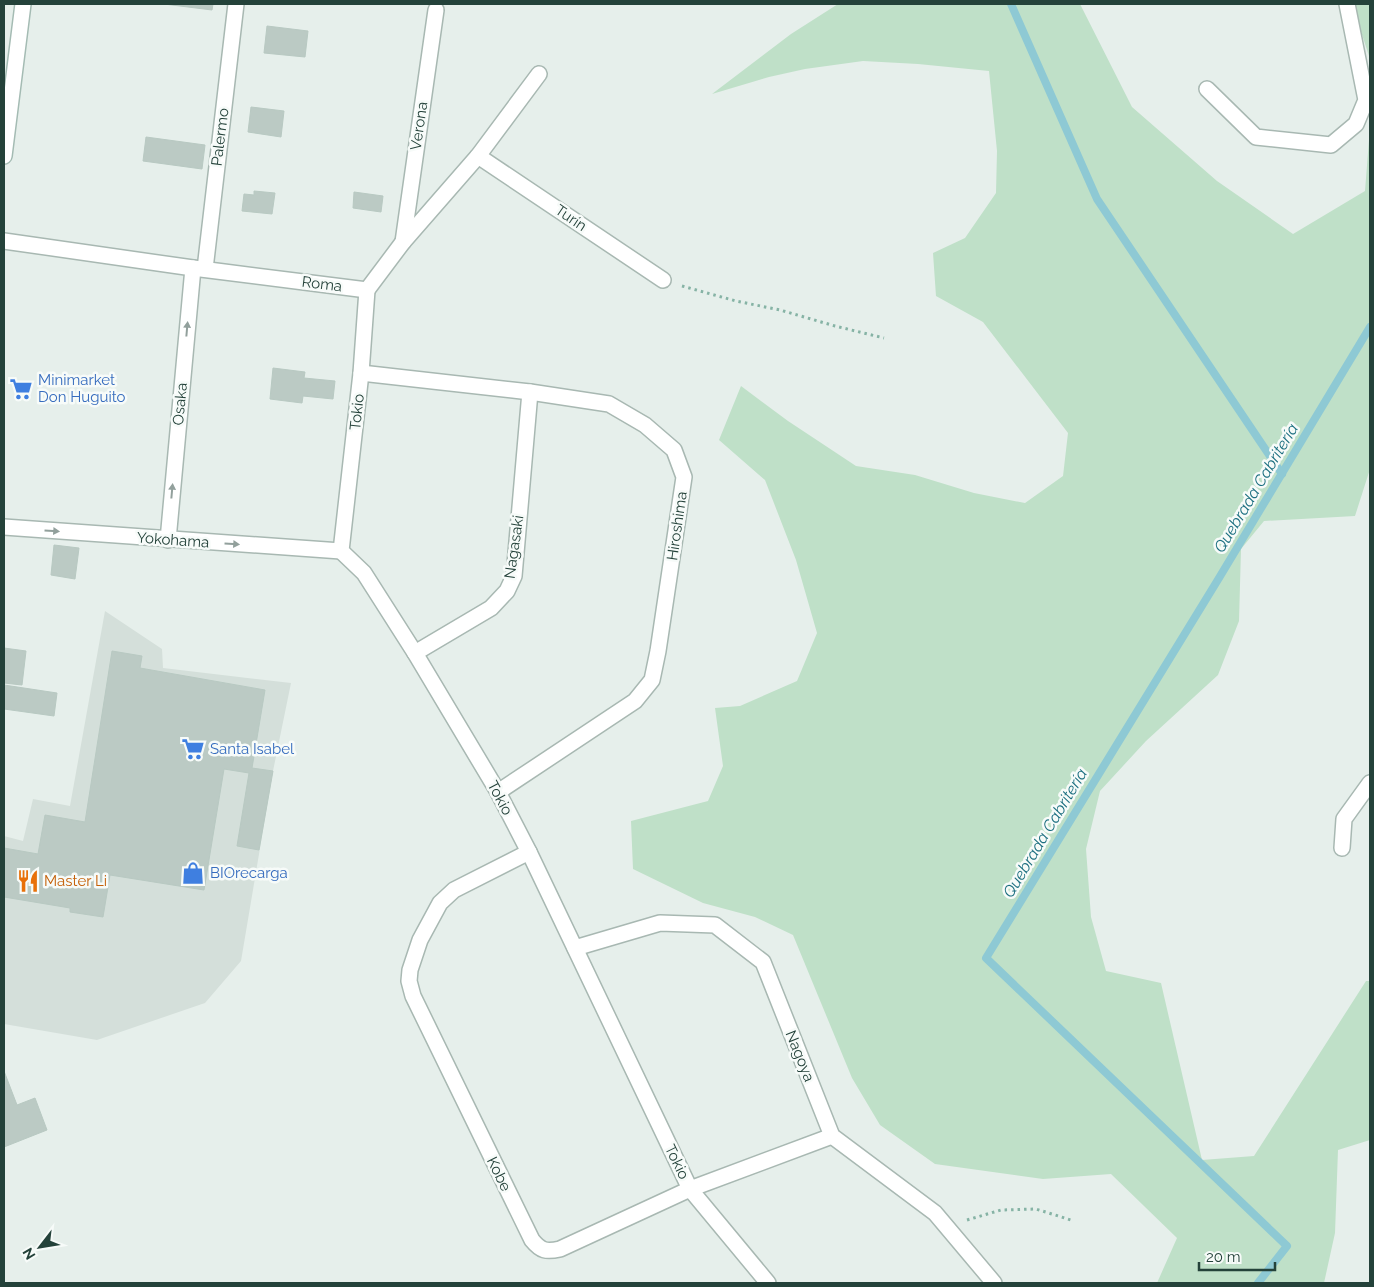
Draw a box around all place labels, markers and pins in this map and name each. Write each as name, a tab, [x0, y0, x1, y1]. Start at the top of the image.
place label: Minimarket Don Huguito	[38, 371, 126, 406]
supermarket icon: Minimarket Don Huguito	[8, 376, 34, 402]
supermarket icon: Santa Isabel	[180, 736, 206, 762]
place label: Santa Isabel	[210, 740, 295, 758]
shop icon: BIOrecarga	[180, 860, 206, 886]
place label: BIOrecarga	[210, 864, 288, 882]
restaurant icon: Master Li	[15, 868, 41, 894]
place label: Master Li	[44, 872, 107, 890]

